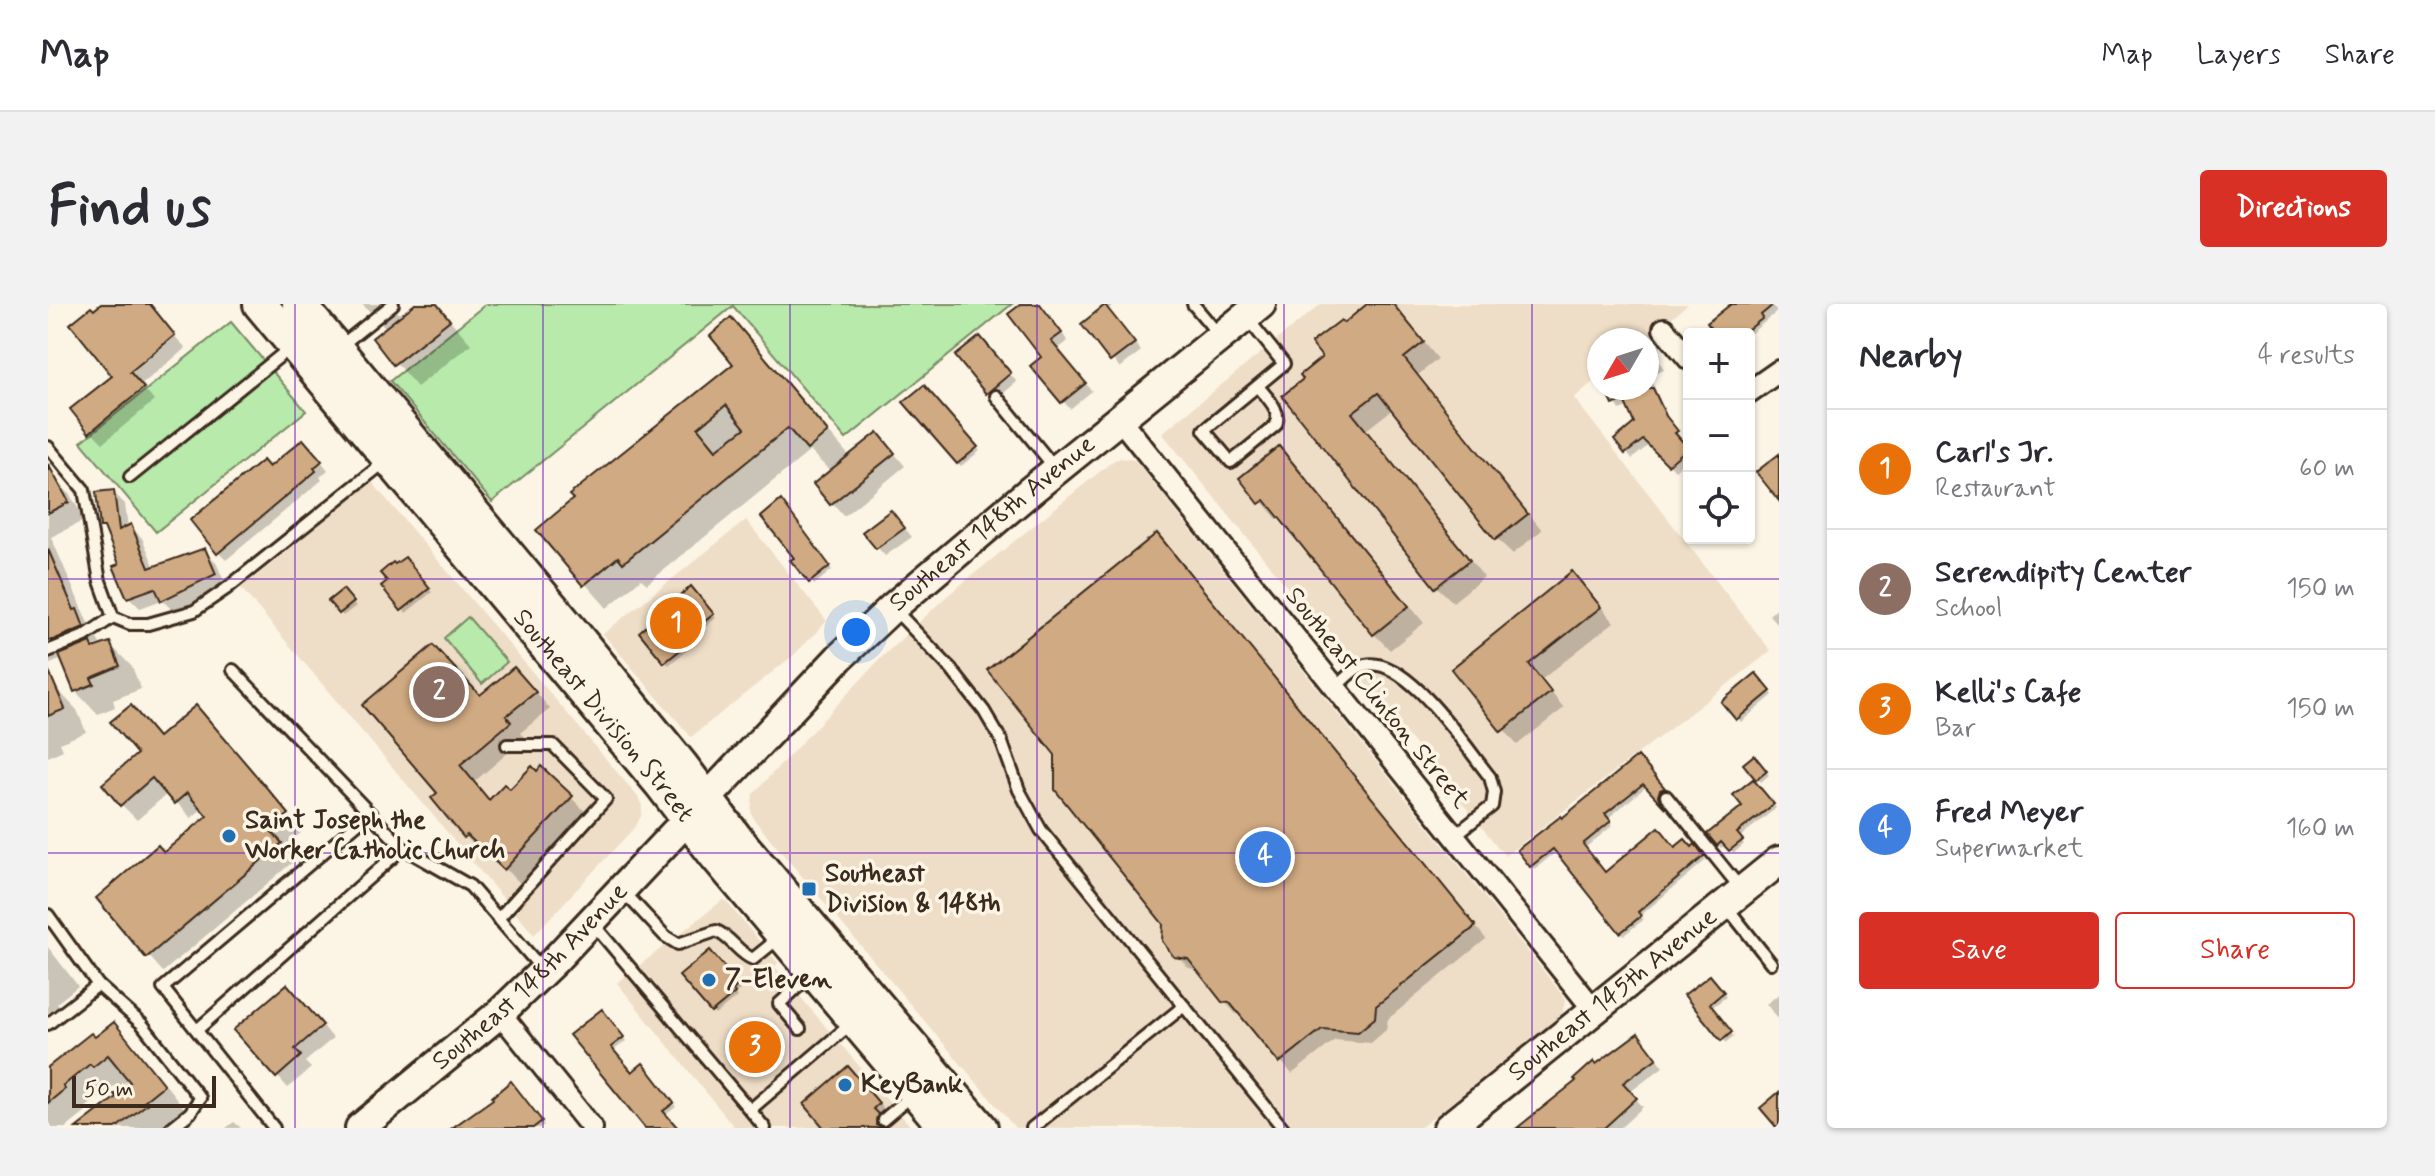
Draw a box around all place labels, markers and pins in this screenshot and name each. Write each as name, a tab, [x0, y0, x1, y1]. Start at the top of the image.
pin: 1	[650, 593, 702, 653]
pin: 2	[413, 662, 465, 722]
place label: Saint Joseph the Worker Catholic Church	[244, 804, 505, 868]
marker: Saint Joseph the Worker Catholic Church	[220, 827, 238, 845]
pin: 4	[1239, 827, 1291, 887]
place label: Southeast Division & 148th	[825, 857, 1001, 921]
marker: Southeast Division & 148th	[800, 880, 818, 898]
place label: 7-Eleven	[725, 963, 832, 997]
marker: 7-Eleven	[700, 971, 718, 989]
pin: 3	[729, 1017, 781, 1077]
place label: KeyBank	[861, 1068, 963, 1102]
marker: KeyBank	[836, 1076, 854, 1094]

